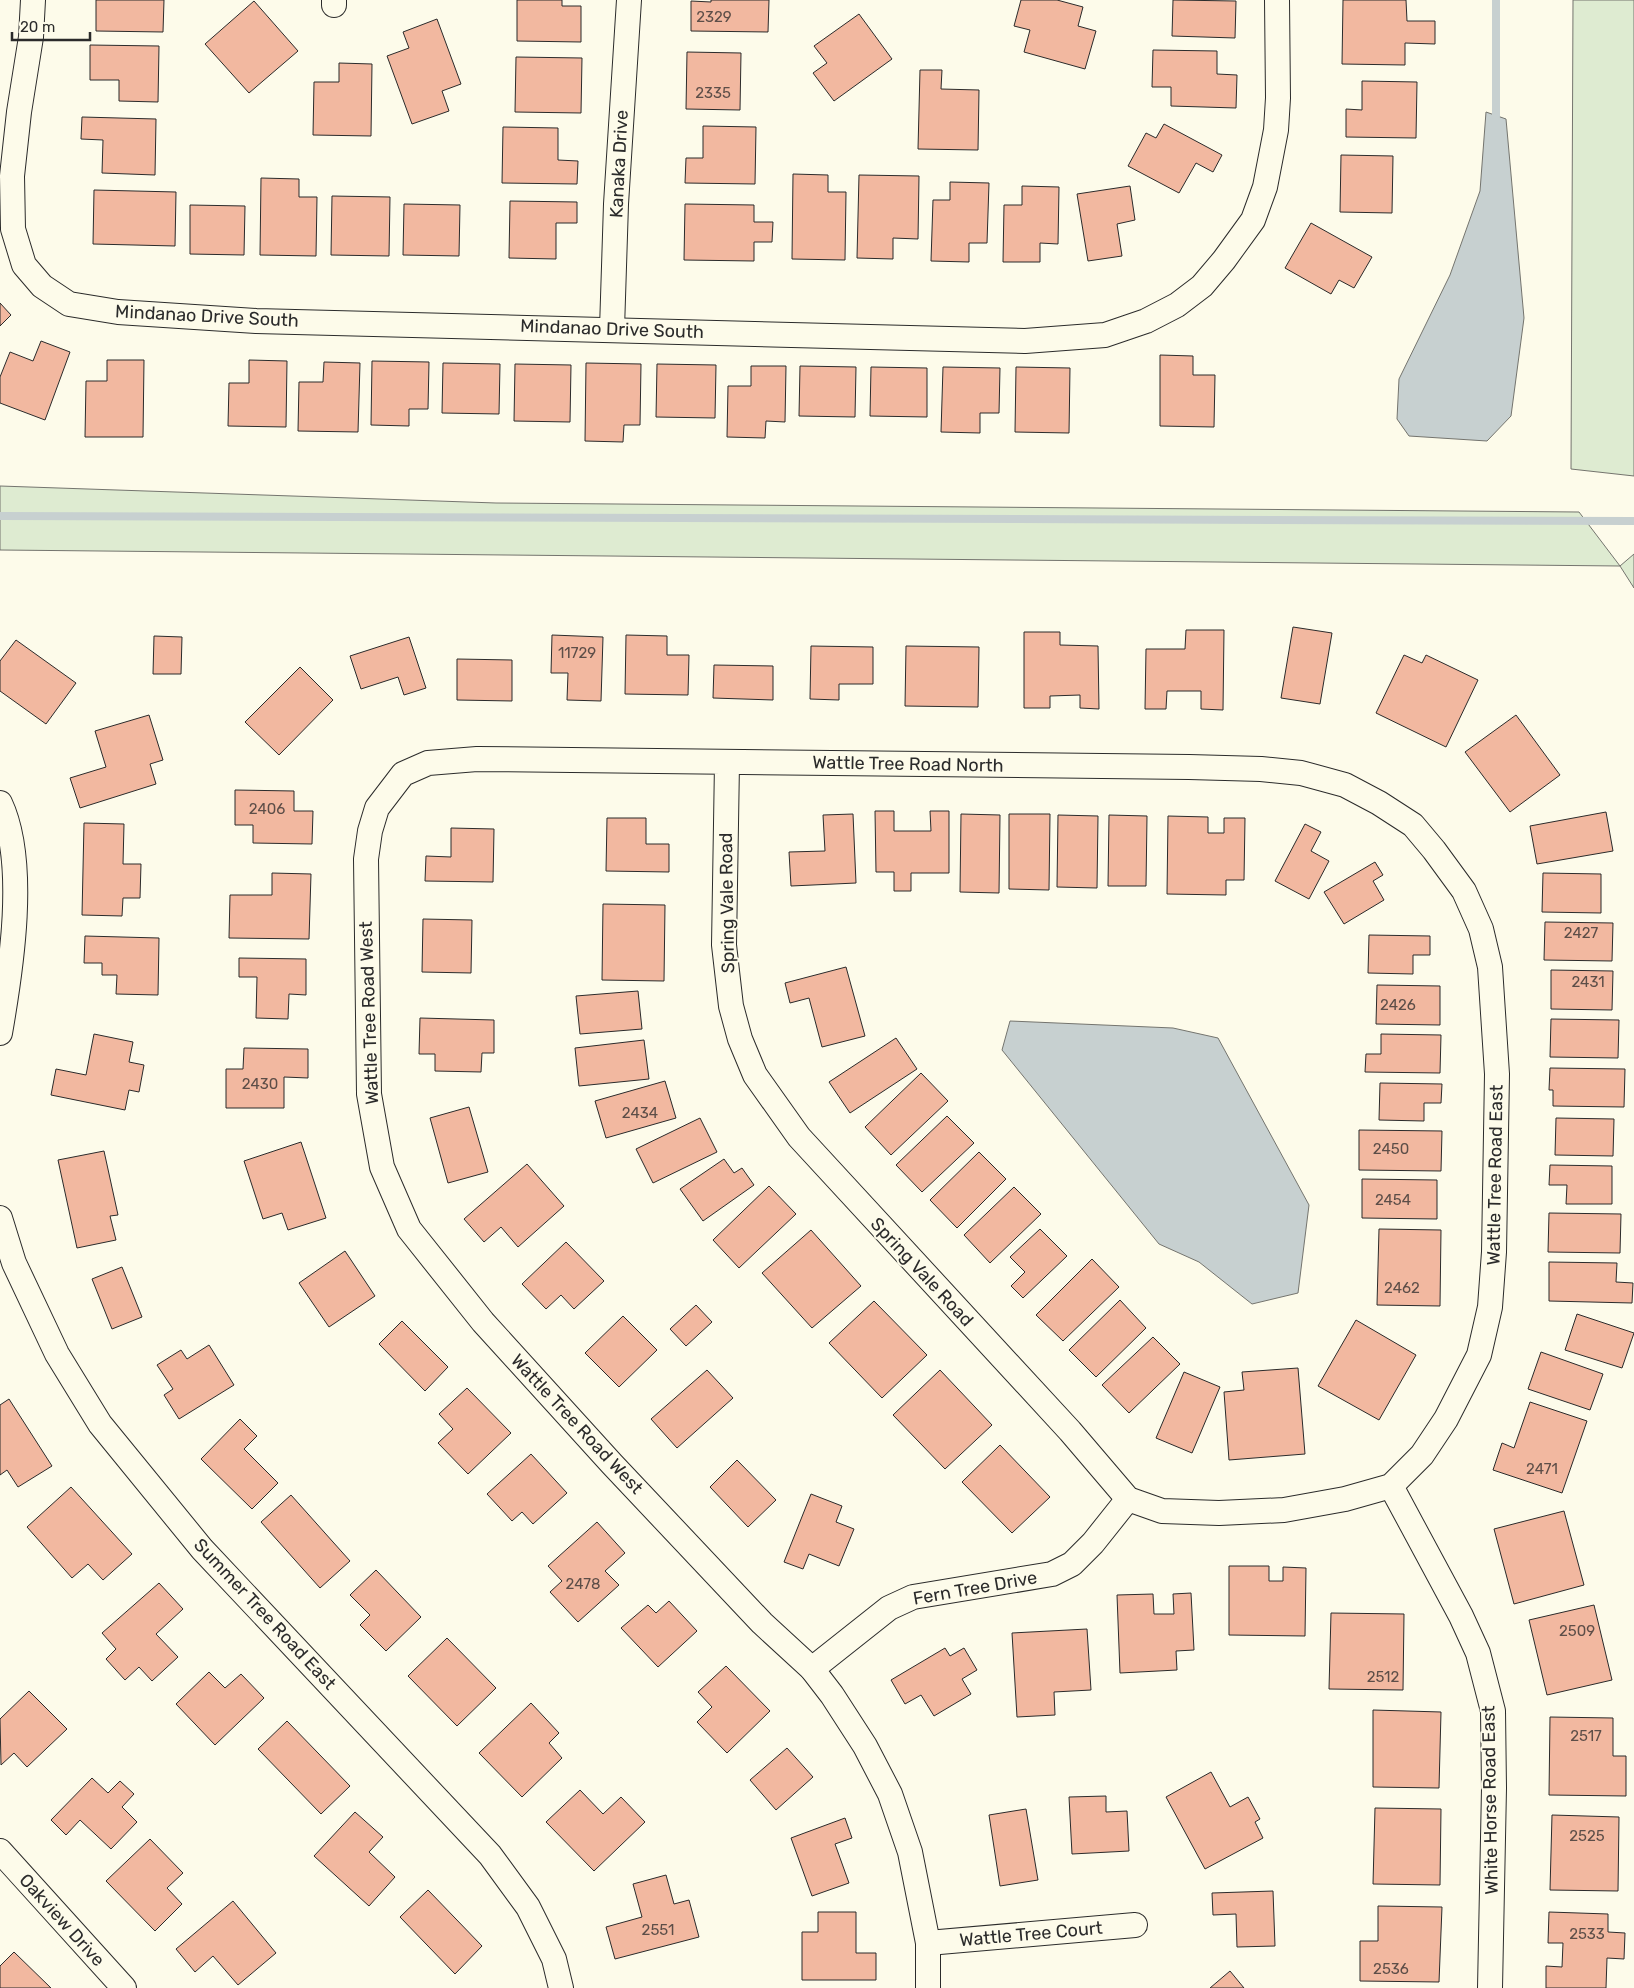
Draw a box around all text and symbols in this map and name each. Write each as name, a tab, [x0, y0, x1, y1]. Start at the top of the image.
house number: 2329	[696, 8, 732, 26]
scale bar	[12, 10, 90, 42]
text: 20 m	[20, 18, 55, 36]
house number: 2335	[695, 84, 731, 102]
street label: Kanaka Drive	[605, 109, 633, 219]
street label: Mindanao Drive South	[115, 300, 299, 332]
street label: Mindanao Drive South	[520, 315, 704, 343]
house number: 11729	[558, 644, 596, 662]
street label: Wattle Tree Road North	[812, 751, 1004, 777]
house number: 2406	[249, 800, 285, 818]
street label: Spring Vale Road	[715, 832, 739, 974]
street label: Wattle Tree Road West	[355, 921, 383, 1105]
house number: 2427	[1564, 924, 1599, 942]
house number: 2431	[1571, 973, 1605, 991]
house number: 2426	[1380, 996, 1416, 1014]
house number: 2430	[242, 1075, 278, 1093]
street label: Wattle Tree Road East	[1482, 1084, 1508, 1266]
house number: 2434	[622, 1104, 658, 1122]
house number: 2450	[1373, 1140, 1409, 1158]
house number: 2454	[1375, 1191, 1411, 1209]
street label: Spring Vale Road	[866, 1213, 978, 1331]
house number: 2462	[1384, 1279, 1420, 1297]
street label: Wattle Tree Road West	[506, 1349, 648, 1499]
house number: 2471	[1526, 1460, 1558, 1478]
street label: Summer Tree Road East	[189, 1534, 341, 1694]
street label: Fern Tree Drive	[911, 1566, 1039, 1610]
house number: 2478	[566, 1575, 600, 1593]
house number: 2509	[1559, 1622, 1595, 1640]
house number: 2512	[1367, 1668, 1400, 1686]
street label: White Horse Road East	[1477, 1705, 1503, 1895]
house number: 2517	[1570, 1727, 1602, 1745]
house number: 2525	[1569, 1827, 1605, 1845]
street label: Oakview Drive	[15, 1869, 109, 1971]
street label: Wattle Tree Court	[959, 1917, 1103, 1951]
house number: 2551	[642, 1921, 674, 1939]
house number: 2533	[1569, 1925, 1605, 1943]
house number: 2536	[1373, 1960, 1409, 1978]

